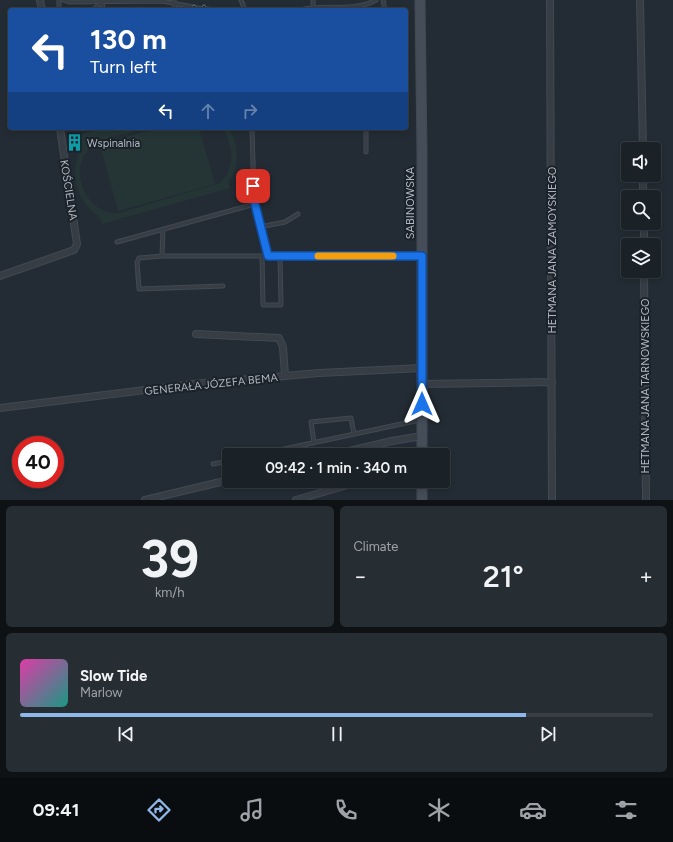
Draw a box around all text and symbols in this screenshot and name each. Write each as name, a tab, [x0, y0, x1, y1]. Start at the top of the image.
text: 130 m	[90, 22, 167, 56]
icon: left	[24, 24, 76, 76]
text: Turn left	[90, 56, 157, 78]
icon: left	[155, 100, 177, 122]
icon: ahead	[197, 100, 219, 122]
icon: right	[239, 100, 261, 122]
building icon: Wspinalnia	[64, 133, 84, 153]
place label: Wspinalnia	[87, 137, 140, 150]
map controls	[621, 142, 661, 278]
button: sound	[621, 142, 661, 182]
street label: KOŚCIELNA	[57, 159, 81, 222]
street label: SABINOWSKA	[404, 166, 417, 239]
street label: HETMANA JANA ZAMOYSKIEGO	[546, 166, 559, 333]
pin	[236, 169, 270, 203]
icon: arrive	[242, 175, 264, 197]
button: search	[621, 190, 661, 230]
button: layers	[621, 238, 661, 278]
street label: HETMANA JANA TARNOWSKIEGO	[639, 298, 652, 474]
street label: GENERAŁA JÓZEFA BEMA	[144, 370, 279, 398]
position arrow	[401, 383, 443, 425]
speed limit sign: 40	[12, 436, 64, 488]
text: 09:42 · 1 min · 340 m	[265, 459, 407, 477]
text: 39	[140, 528, 199, 590]
text: Climate	[354, 539, 398, 554]
text: 21°	[483, 558, 524, 595]
text: −	[354, 563, 367, 590]
text: +	[639, 563, 653, 590]
text: km/h	[155, 585, 185, 600]
text: Slow Tide	[80, 667, 147, 685]
text: Marlow	[80, 685, 122, 700]
icon: previous	[115, 723, 137, 745]
icon: pause	[326, 723, 348, 745]
icon: next	[537, 723, 559, 745]
icon: directions	[145, 796, 173, 824]
icon: music	[238, 796, 266, 824]
icon: phone	[332, 796, 360, 824]
icon: climate	[425, 796, 453, 824]
icon: car	[519, 796, 547, 824]
icon: filters	[612, 796, 640, 824]
text: 09:41	[33, 799, 79, 821]

